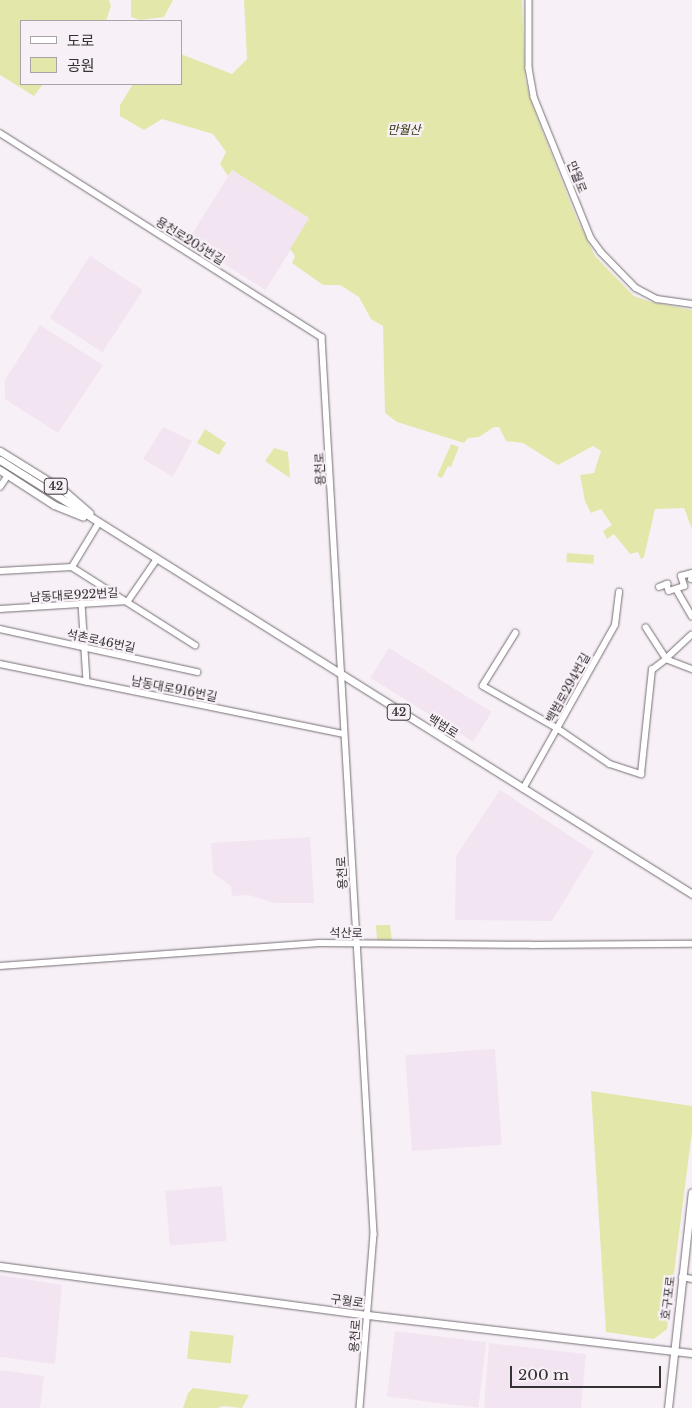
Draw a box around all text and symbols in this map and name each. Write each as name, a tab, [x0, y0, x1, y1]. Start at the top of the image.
legend	[20, 20, 182, 85]
text: 도로	[67, 31, 95, 50]
text: 공원	[67, 56, 95, 75]
park label: 만월산	[387, 123, 421, 137]
street label: 만월로	[564, 159, 590, 195]
street label: 용천로205번길	[153, 214, 227, 268]
street label: 용천로	[312, 452, 328, 486]
road number: 42	[44, 478, 68, 494]
street label: 남동대로922번길	[29, 585, 119, 605]
street label: 석촌로46번길	[65, 627, 137, 655]
street label: 백범로294번길	[543, 651, 593, 725]
street label: 남동대로916번길	[130, 674, 218, 704]
road number: 42	[386, 704, 412, 720]
street label: 백범로	[425, 711, 461, 741]
street label: 용천로	[334, 856, 350, 890]
street label: 석산로	[329, 926, 363, 940]
street label: 호구포로	[658, 1275, 678, 1321]
street label: 구월로	[330, 1292, 364, 1310]
street label: 용천로	[347, 1319, 363, 1353]
scale bar	[512, 1356, 663, 1388]
text: 200 m	[518, 1365, 569, 1384]

